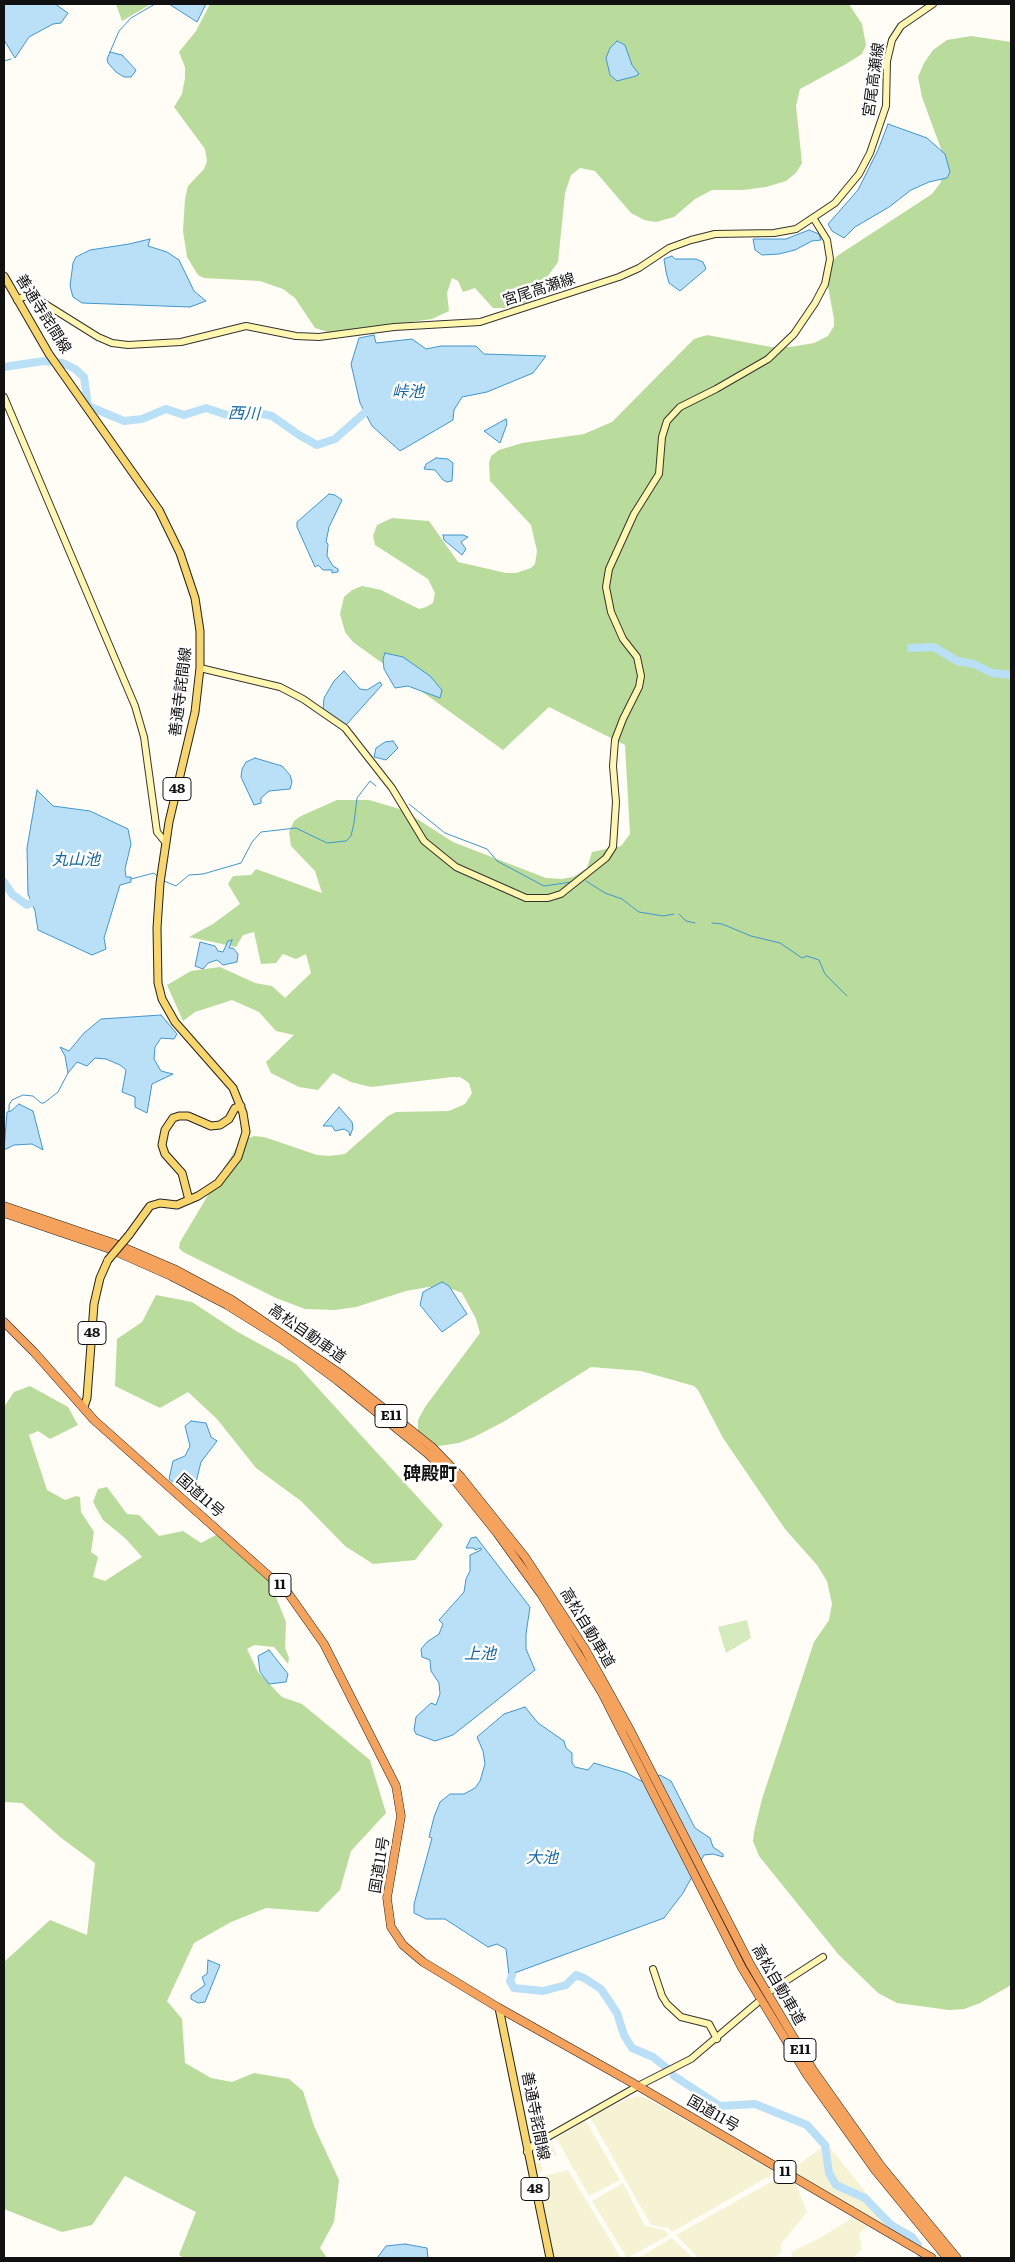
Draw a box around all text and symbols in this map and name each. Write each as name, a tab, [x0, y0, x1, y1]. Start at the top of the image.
street label: 宮尾高瀬線	[860, 42, 888, 118]
street label: 宮尾高瀬線	[501, 270, 577, 310]
street label: 善通寺詫間線	[12, 271, 74, 357]
water label: 峠池	[392, 382, 424, 402]
water label: 西川	[228, 404, 260, 424]
street label: 善通寺詫間線	[167, 646, 195, 738]
road number: 48	[163, 778, 191, 801]
water label: 丸山池	[52, 850, 100, 870]
street label: 高松自動車道	[265, 1301, 349, 1367]
road number: 48	[78, 1322, 106, 1345]
road number: E11	[375, 1404, 407, 1428]
district label: 碑殿町	[403, 1464, 457, 1486]
street label: 国道11号	[173, 1470, 227, 1522]
road number: 11	[269, 1574, 291, 1596]
street label: 高松自動車道	[556, 1585, 618, 1671]
water label: 上池	[464, 1644, 496, 1664]
street label: 国道11号	[367, 1835, 393, 1895]
water label: 大池	[526, 1848, 558, 1868]
street label: 高松自動車道	[748, 1942, 808, 2028]
road number: E11	[784, 2038, 816, 2062]
street label: 善通寺詫間線	[518, 2070, 552, 2162]
street label: 国道11号	[684, 2092, 742, 2136]
road number: 11	[774, 2160, 796, 2184]
road number: 48	[521, 2178, 549, 2200]

